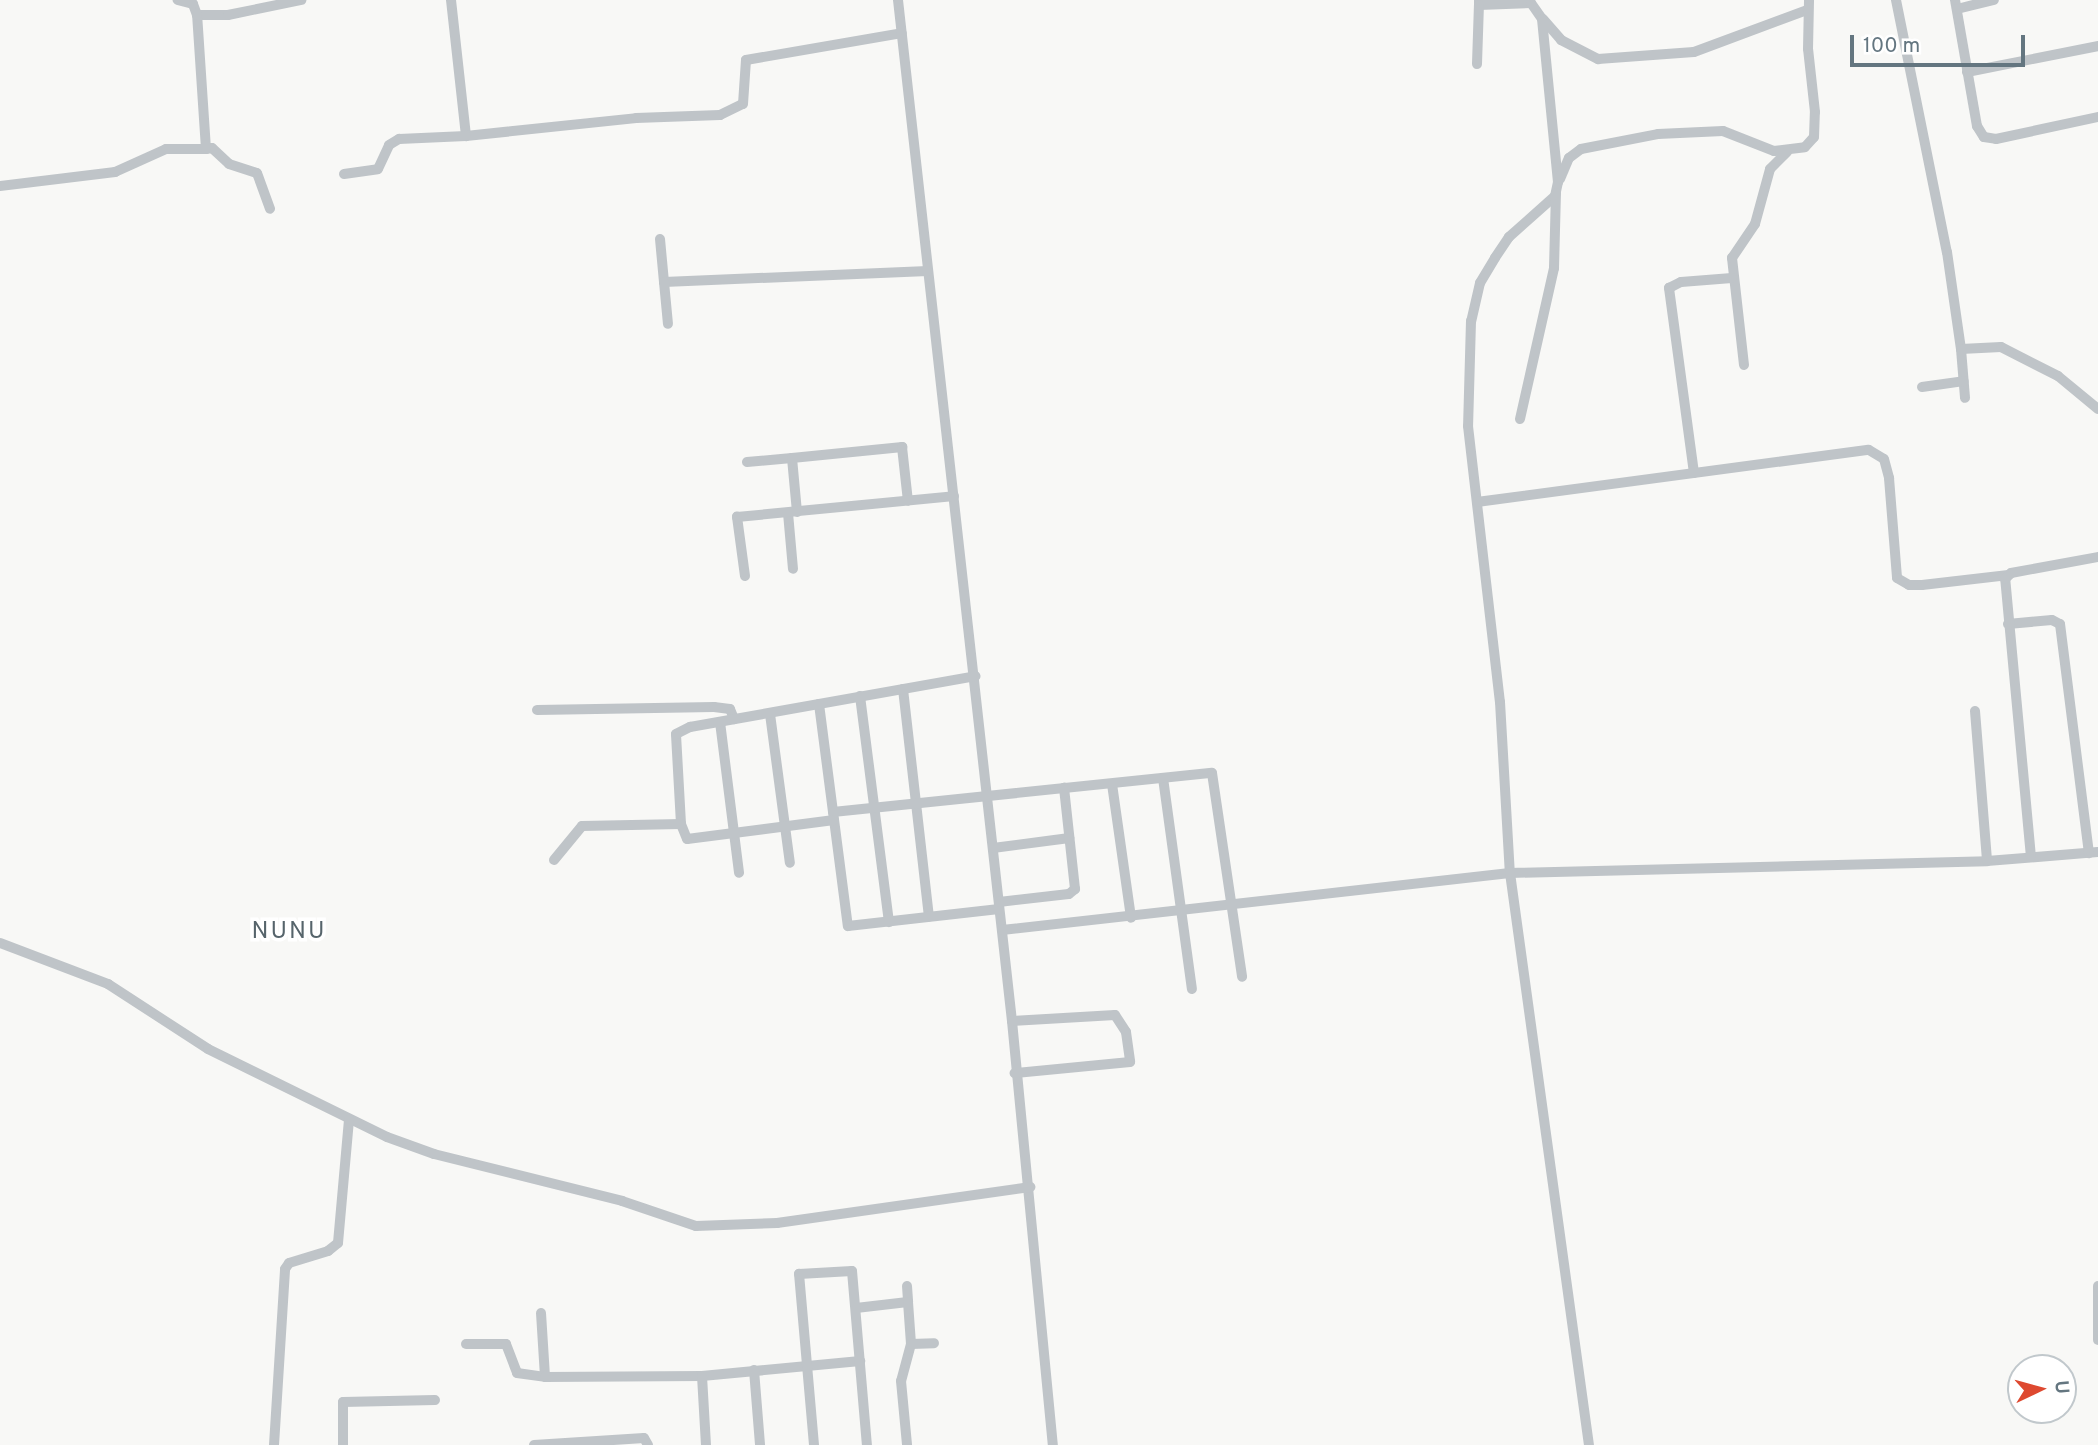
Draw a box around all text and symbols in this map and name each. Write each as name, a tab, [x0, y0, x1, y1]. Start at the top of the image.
scale bar	[1853, 21, 2028, 65]
text: 100 m	[1863, 33, 1920, 60]
district label: NUNU	[252, 919, 326, 947]
north arrow	[2007, 1354, 2077, 1424]
text: U	[2048, 1380, 2073, 1395]

